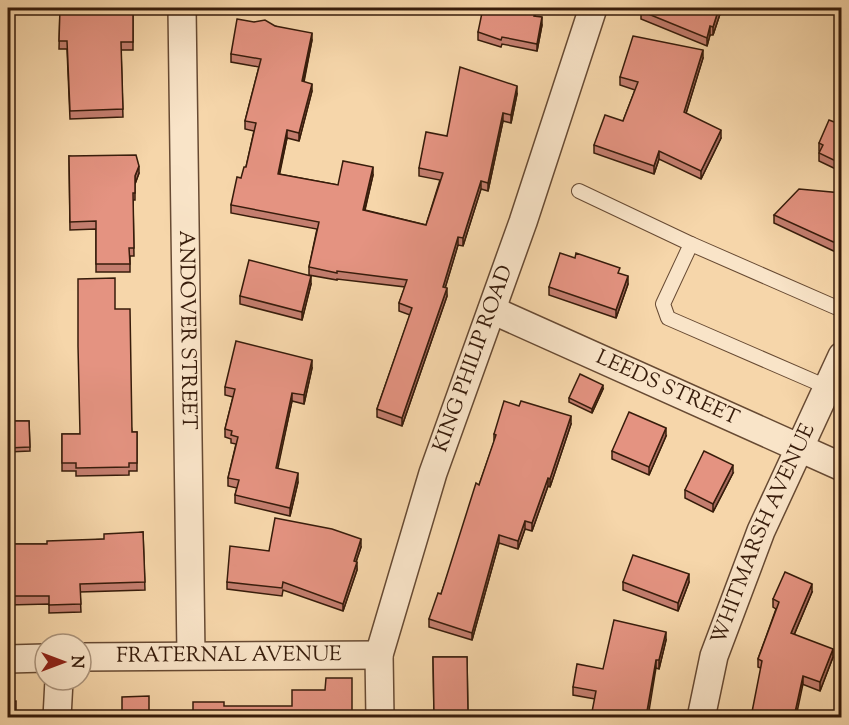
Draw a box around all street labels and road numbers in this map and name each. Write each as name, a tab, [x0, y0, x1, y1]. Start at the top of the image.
street label: ANDOVER STREET	[170, 230, 203, 430]
street label: KING PHILIP ROAD	[427, 261, 521, 457]
street label: LEEDS STREET	[591, 343, 744, 434]
street label: WHITMARSH AVENUE	[705, 419, 824, 649]
street label: FRATERNAL AVENUE	[116, 640, 342, 672]

